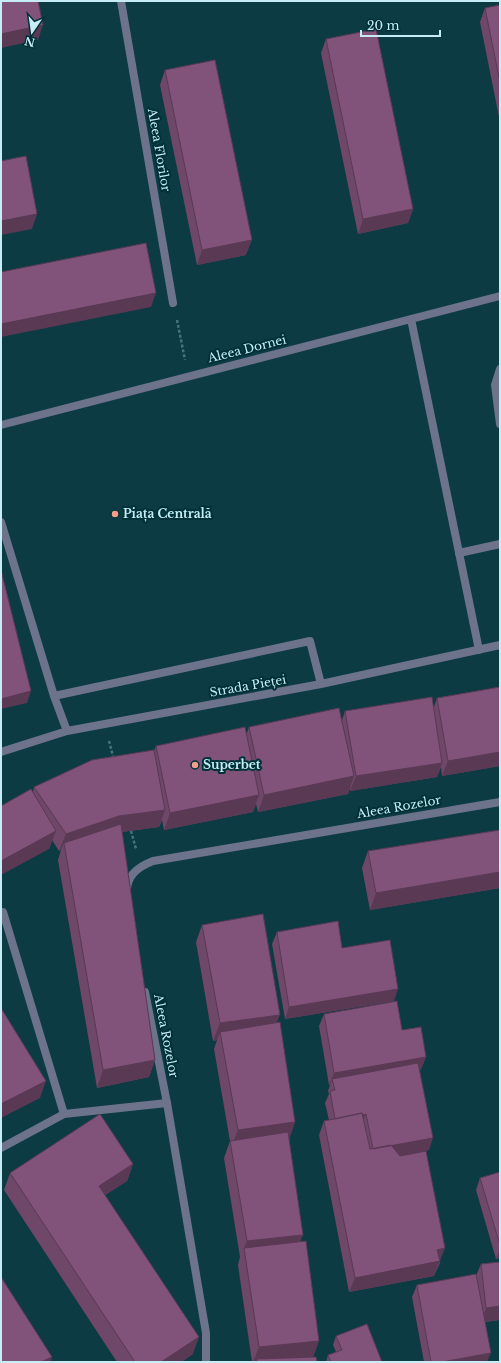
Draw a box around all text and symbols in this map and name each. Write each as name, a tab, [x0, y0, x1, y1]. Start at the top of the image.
north arrow	[12, 12, 52, 52]
scale bar	[361, 12, 440, 38]
text: 20 m	[367, 18, 399, 33]
text: N	[22, 34, 36, 50]
street label: Aleea Florilor	[145, 106, 174, 193]
street label: Aleea Dornei	[205, 332, 288, 366]
place label: Piața Centrală	[123, 506, 212, 522]
marker: Piața Centrală	[110, 509, 120, 519]
street label: Strada Pieței	[209, 671, 287, 701]
place label: Superbet	[203, 757, 261, 772]
marker: Superbet	[190, 760, 200, 770]
street label: Aleea Rozelor	[355, 792, 442, 821]
street label: Aleea Rozelor	[151, 992, 182, 1079]

